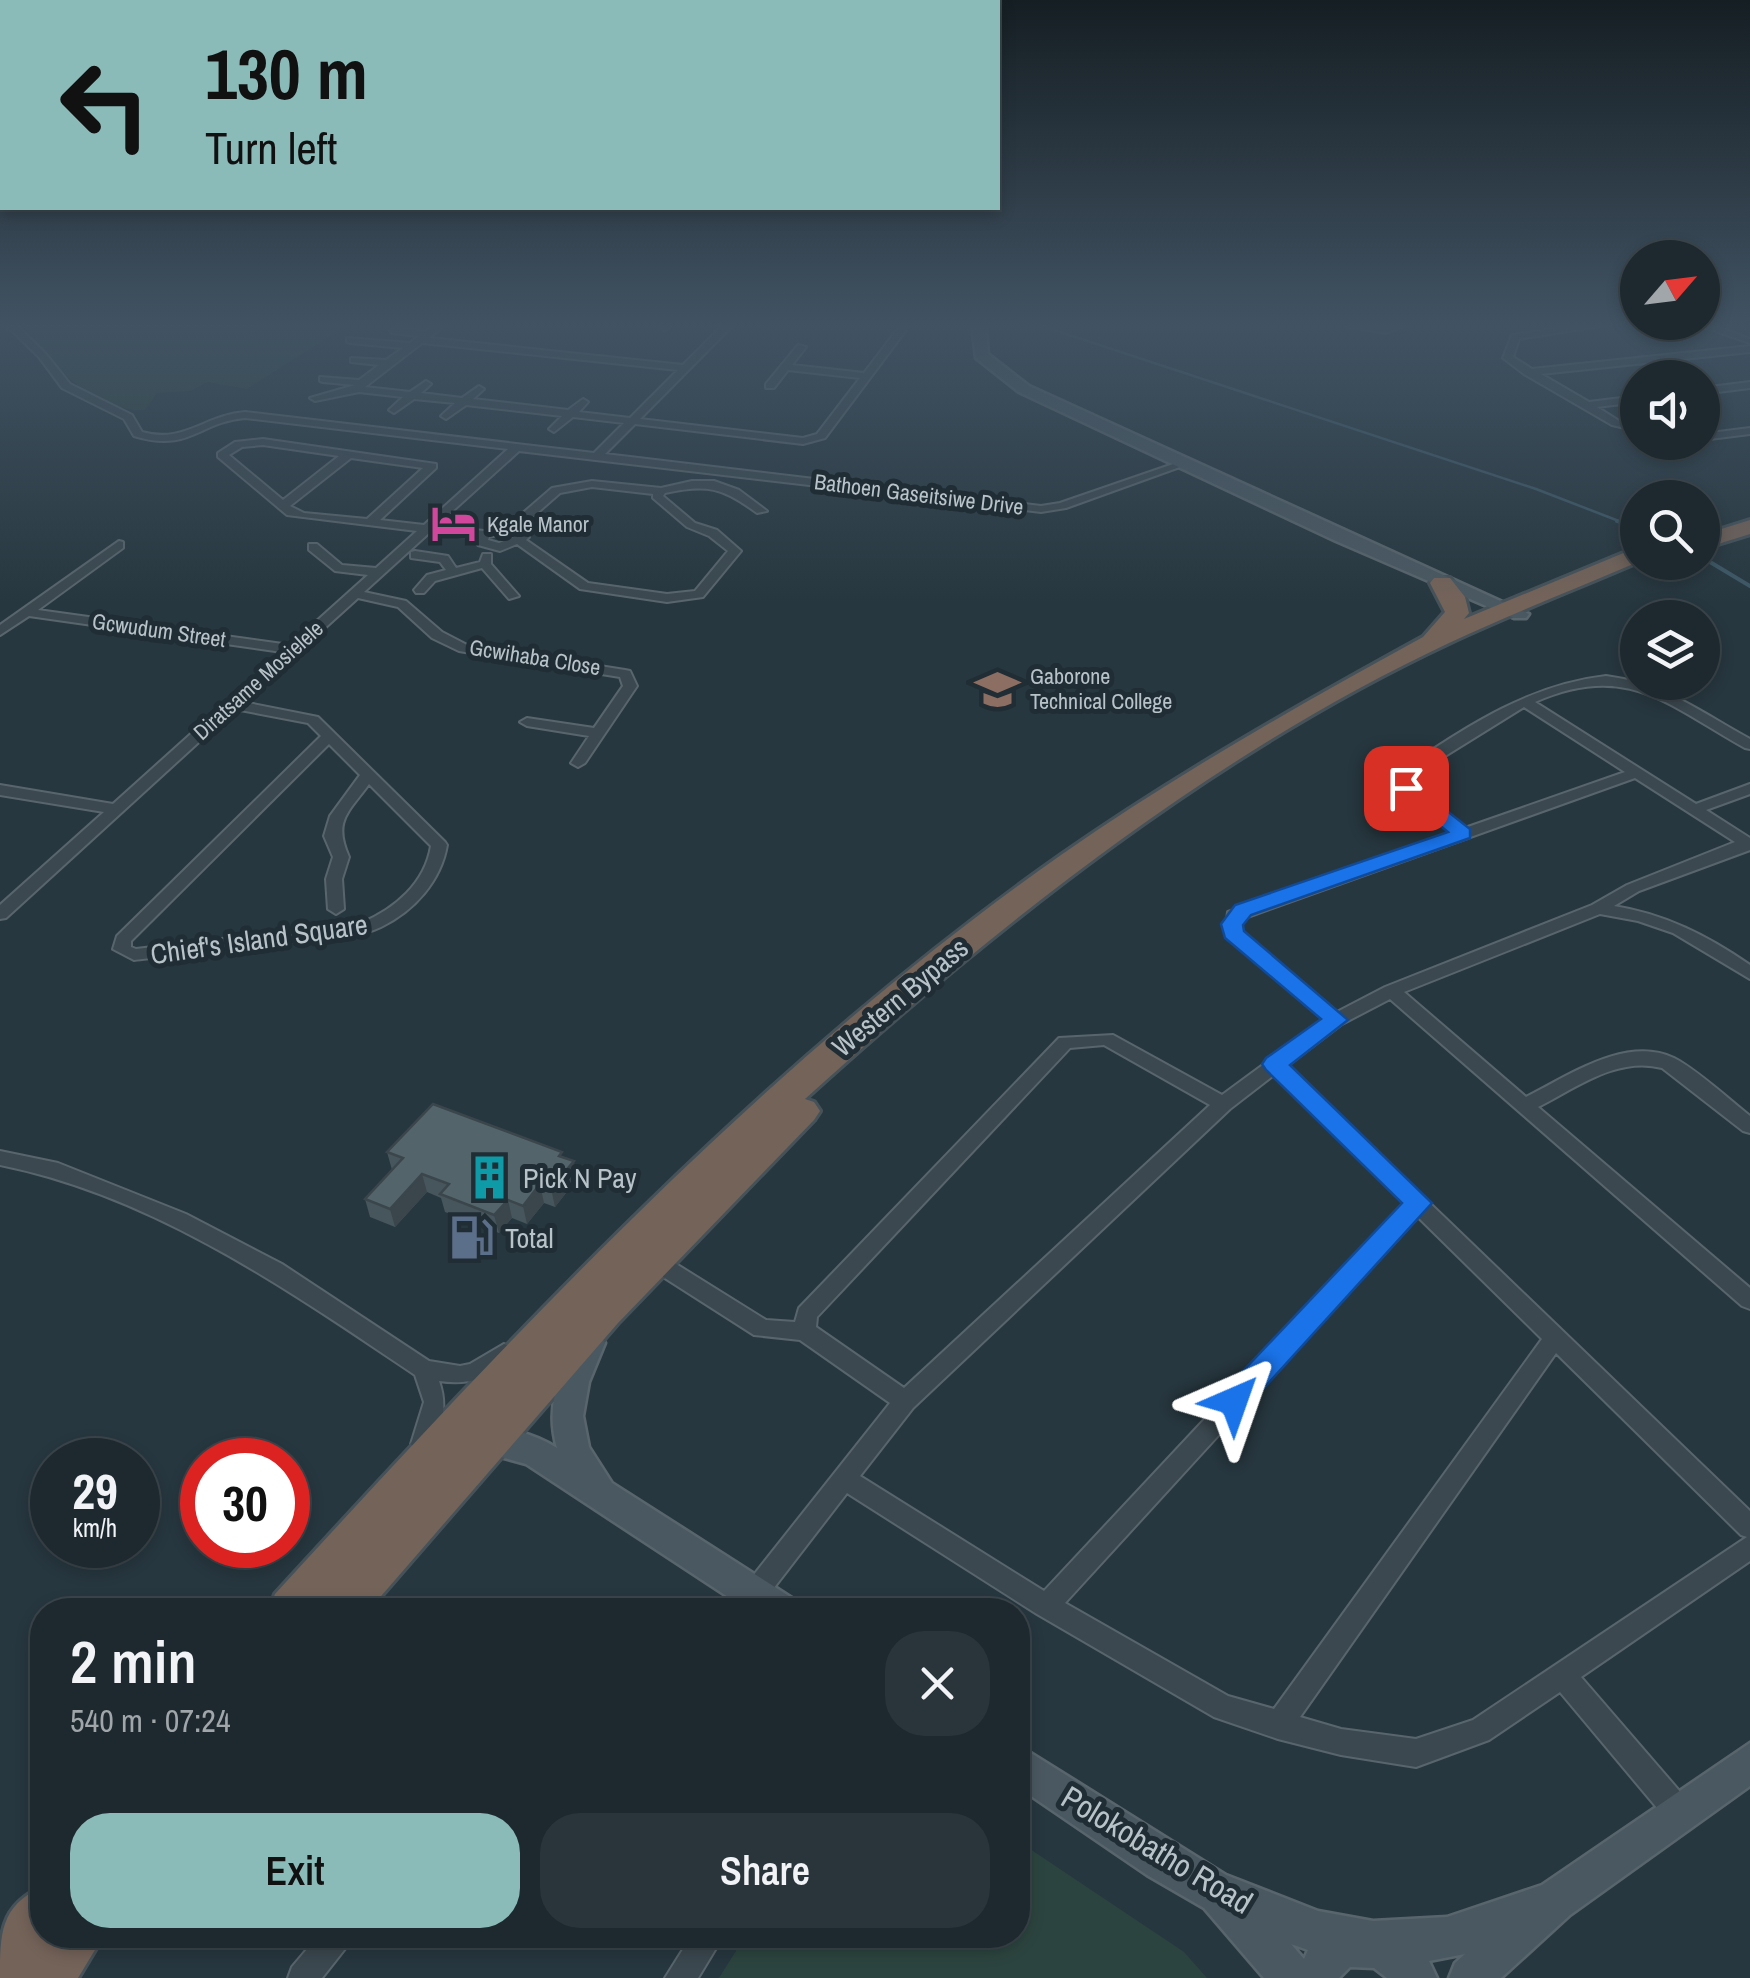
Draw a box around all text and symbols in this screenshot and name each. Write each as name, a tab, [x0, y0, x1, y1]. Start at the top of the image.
text: 130 m	[205, 27, 368, 121]
icon: left	[40, 40, 170, 170]
text: Turn left	[205, 117, 337, 178]
north arrow	[1620, 240, 1720, 340]
map controls	[1620, 240, 1720, 700]
button: sound	[1620, 360, 1720, 460]
street label: Bathoen Gaseitsiwe Drive	[813, 466, 1025, 522]
button: search	[1620, 480, 1720, 580]
hotel icon: Kgale Manor	[430, 500, 478, 548]
place label: Kgale Manor	[487, 509, 589, 539]
button: layers	[1620, 600, 1720, 700]
street label: Gcwudum Street	[90, 606, 228, 654]
street label: Diratsame Mosielele	[186, 614, 330, 746]
street label: Gcwihaba Close	[467, 632, 603, 682]
place label: Gaborone Technical College	[1030, 661, 1172, 716]
school or university icon: Gaborone Technical College	[973, 665, 1021, 713]
pin	[1364, 746, 1449, 831]
icon: arrive	[1379, 761, 1434, 816]
street label: Chief's Island Square	[148, 905, 370, 973]
street label: Western Bypass	[824, 929, 976, 1065]
building icon: Pick N Pay	[466, 1154, 514, 1202]
place label: Pick N Pay	[523, 1159, 637, 1197]
fuel station icon: Total	[448, 1214, 496, 1262]
place label: Total	[505, 1219, 554, 1257]
position arrow	[1182, 1349, 1286, 1453]
speed limit sign: 30	[180, 1438, 310, 1568]
text: 29	[72, 1457, 118, 1525]
text: km/h	[73, 1511, 117, 1545]
text: 2 min	[70, 1621, 197, 1702]
button: close	[885, 1631, 990, 1736]
text: 540 m · 07:24	[70, 1699, 230, 1742]
street label: Polokobatho Road	[1054, 1776, 1261, 1924]
button: Exit	[70, 1813, 520, 1928]
button: Share	[540, 1813, 990, 1928]

